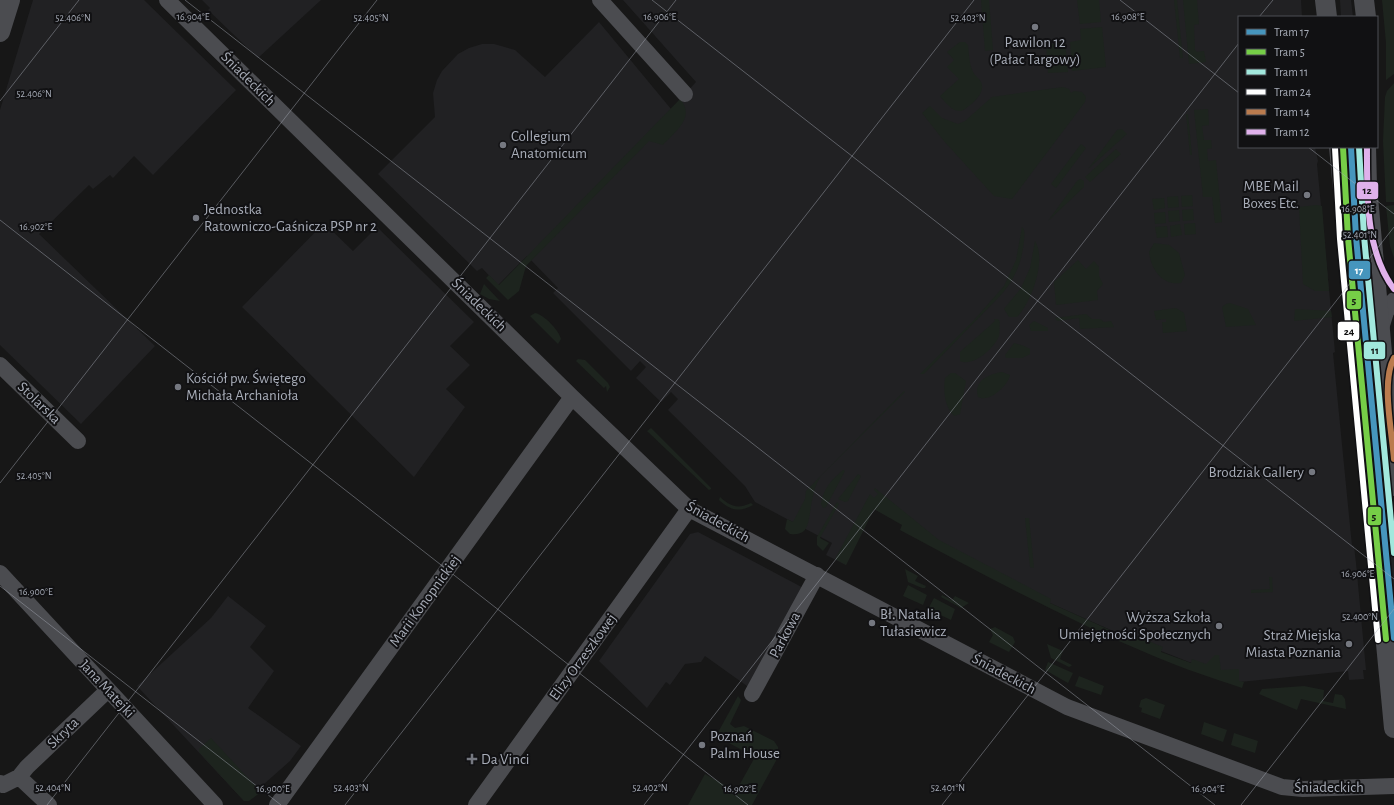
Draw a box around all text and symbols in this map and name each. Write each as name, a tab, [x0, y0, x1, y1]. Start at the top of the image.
text: 16.904°E	[177, 12, 210, 22]
text: 16.906°E	[644, 12, 677, 22]
text: 16.908°E	[1112, 12, 1145, 22]
text: 52.406°N	[55, 13, 91, 23]
text: 52.405°N	[353, 13, 389, 23]
text: 52.403°N	[951, 13, 986, 23]
legend	[1238, 16, 1378, 148]
marker: Pawilon 12 (Pałac Targowy)	[1030, 22, 1040, 32]
text: Tram 17	[1274, 26, 1309, 38]
place label: Pawilon 12 (Pałac Targowy)	[989, 35, 1081, 67]
text: Tram 5	[1274, 46, 1305, 58]
street label: Śniadeckich	[218, 48, 279, 109]
text: Tram 11	[1274, 66, 1308, 78]
text: Tram 24	[1274, 86, 1311, 98]
text: 52.406°N	[16, 89, 52, 99]
text: Tram 14	[1274, 106, 1310, 118]
text: Tram 12	[1274, 126, 1310, 138]
place label: Collegium Anatomicum	[511, 129, 587, 161]
marker: Collegium Anatomicum	[498, 140, 508, 150]
place label: MBE Mail Boxes Etc.	[1242, 179, 1299, 211]
line badge: 12	[1356, 181, 1379, 200]
text: 12	[1362, 185, 1372, 196]
marker: MBE Mail Boxes Etc.	[1302, 190, 1312, 200]
place label: Jednostka Ratowniczo-Gaśnicza PSP nr 2	[204, 202, 377, 234]
text: 16.908°E	[1342, 204, 1375, 214]
marker: Jednostka Ratowniczo-Gaśnicza PSP nr 2	[191, 213, 201, 223]
text: 16.902°E	[20, 222, 53, 232]
text: 52.401°N	[1343, 230, 1377, 240]
line badge: 17	[1348, 260, 1371, 280]
text: 17	[1355, 265, 1364, 276]
street label: Śniadeckich	[449, 274, 511, 335]
line badge: 5	[1346, 290, 1362, 310]
text: 5	[1352, 295, 1357, 306]
line badge: 24	[1337, 321, 1360, 341]
text: 24	[1344, 326, 1355, 337]
line badge: 11	[1363, 341, 1386, 360]
text: 11	[1371, 345, 1379, 356]
place label: Kościół pw. Świętego Michała Archanioła	[186, 369, 306, 403]
street label: Stolarska	[15, 379, 63, 427]
marker: Kościół pw. Świętego Michała Archanioła	[173, 382, 183, 392]
place label: Brodziak Gallery	[1209, 465, 1305, 480]
marker: Brodziak Gallery	[1307, 467, 1317, 477]
text: 52.405°N	[16, 471, 52, 481]
street label: Śniadeckich	[684, 497, 753, 545]
line badge: 5	[1367, 506, 1382, 526]
text: 5	[1372, 511, 1377, 522]
street label: Marii Konopnickiej	[387, 552, 463, 650]
text: 16.906°E	[1342, 569, 1375, 579]
text: 16.900°E	[19, 587, 53, 597]
place label: Bł. Natalia Tułasiewicz	[880, 607, 947, 639]
street label: Parkowa	[767, 610, 803, 660]
place label: Wyższa Szkoła Umiejętności Społecznych	[1059, 610, 1211, 642]
street label: Elizy Orzeszkowej	[547, 611, 619, 703]
text: 52.400°N	[1342, 612, 1378, 622]
marker: Bł. Natalia Tułasiewicz	[867, 618, 877, 628]
marker: Wyższa Szkoła Umiejętności Społecznych	[1214, 621, 1224, 631]
place label: Straż Miejska Miasta Poznania	[1246, 628, 1341, 660]
marker: Straż Miejska Miasta Poznania	[1344, 639, 1354, 649]
street label: Śniadeckich	[970, 649, 1039, 697]
street label: Jana Matejki	[77, 657, 137, 721]
street label: Skryta	[45, 715, 82, 751]
place label: Poznań Palm House	[710, 729, 780, 761]
marker: Poznań Palm House	[697, 740, 707, 750]
place label: Da Vinci	[481, 752, 529, 767]
marker: Da Vinci	[466, 753, 478, 765]
street label: Śniadeckich	[1294, 778, 1364, 795]
text: 52.404°N	[35, 783, 71, 793]
text: 52.403°N	[334, 783, 369, 793]
text: 52.402°N	[632, 783, 668, 793]
text: 52.401°N	[931, 783, 965, 793]
text: 16.900°E	[256, 784, 290, 794]
text: 16.902°E	[724, 784, 757, 794]
text: 16.904°E	[1192, 784, 1225, 794]

